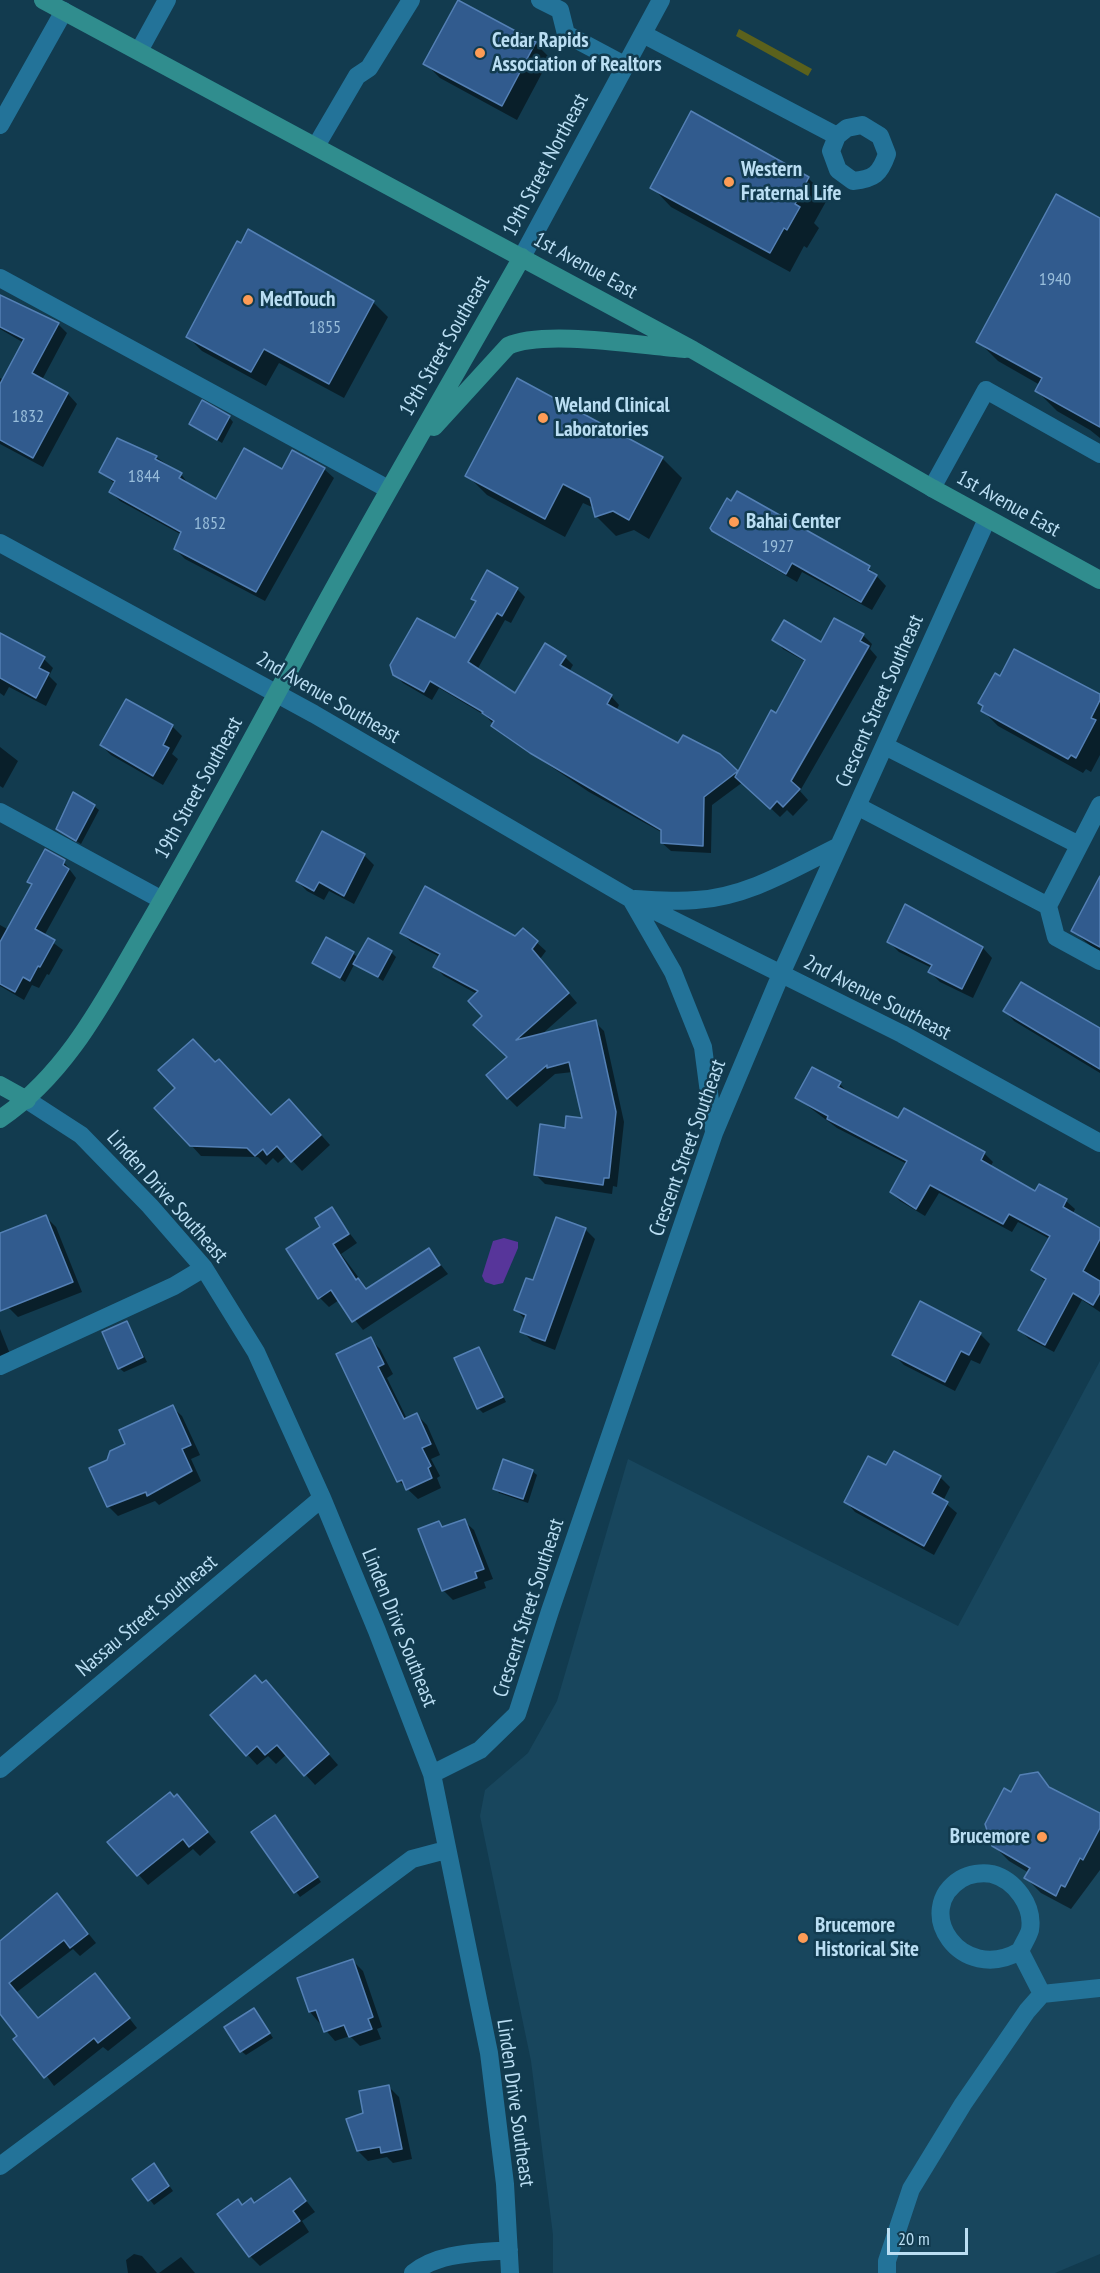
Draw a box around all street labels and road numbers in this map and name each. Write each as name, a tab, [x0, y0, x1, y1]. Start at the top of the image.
street label: 19th Street Northeast	[498, 89, 594, 241]
street label: 1st Avenue East	[529, 227, 641, 305]
street label: 19th Street Southeast	[394, 271, 496, 421]
street label: 1st Avenue East	[952, 465, 1064, 543]
street label: Crescent Street Southeast	[831, 611, 929, 791]
street label: 2nd Avenue Southeast	[252, 647, 404, 749]
street label: 19th Street Southeast	[150, 713, 248, 863]
street label: 2nd Avenue Southeast	[799, 950, 955, 1046]
street label: Crescent Street Southeast	[644, 1056, 732, 1240]
street label: Linden Drive Southeast	[101, 1126, 233, 1268]
street label: Crescent Street Southeast	[488, 1516, 570, 1700]
street label: Linden Drive Southeast	[356, 1545, 442, 1711]
street label: Nassau Street Southeast	[72, 1550, 222, 1682]
street label: Linden Drive Southeast	[491, 2018, 539, 2188]

